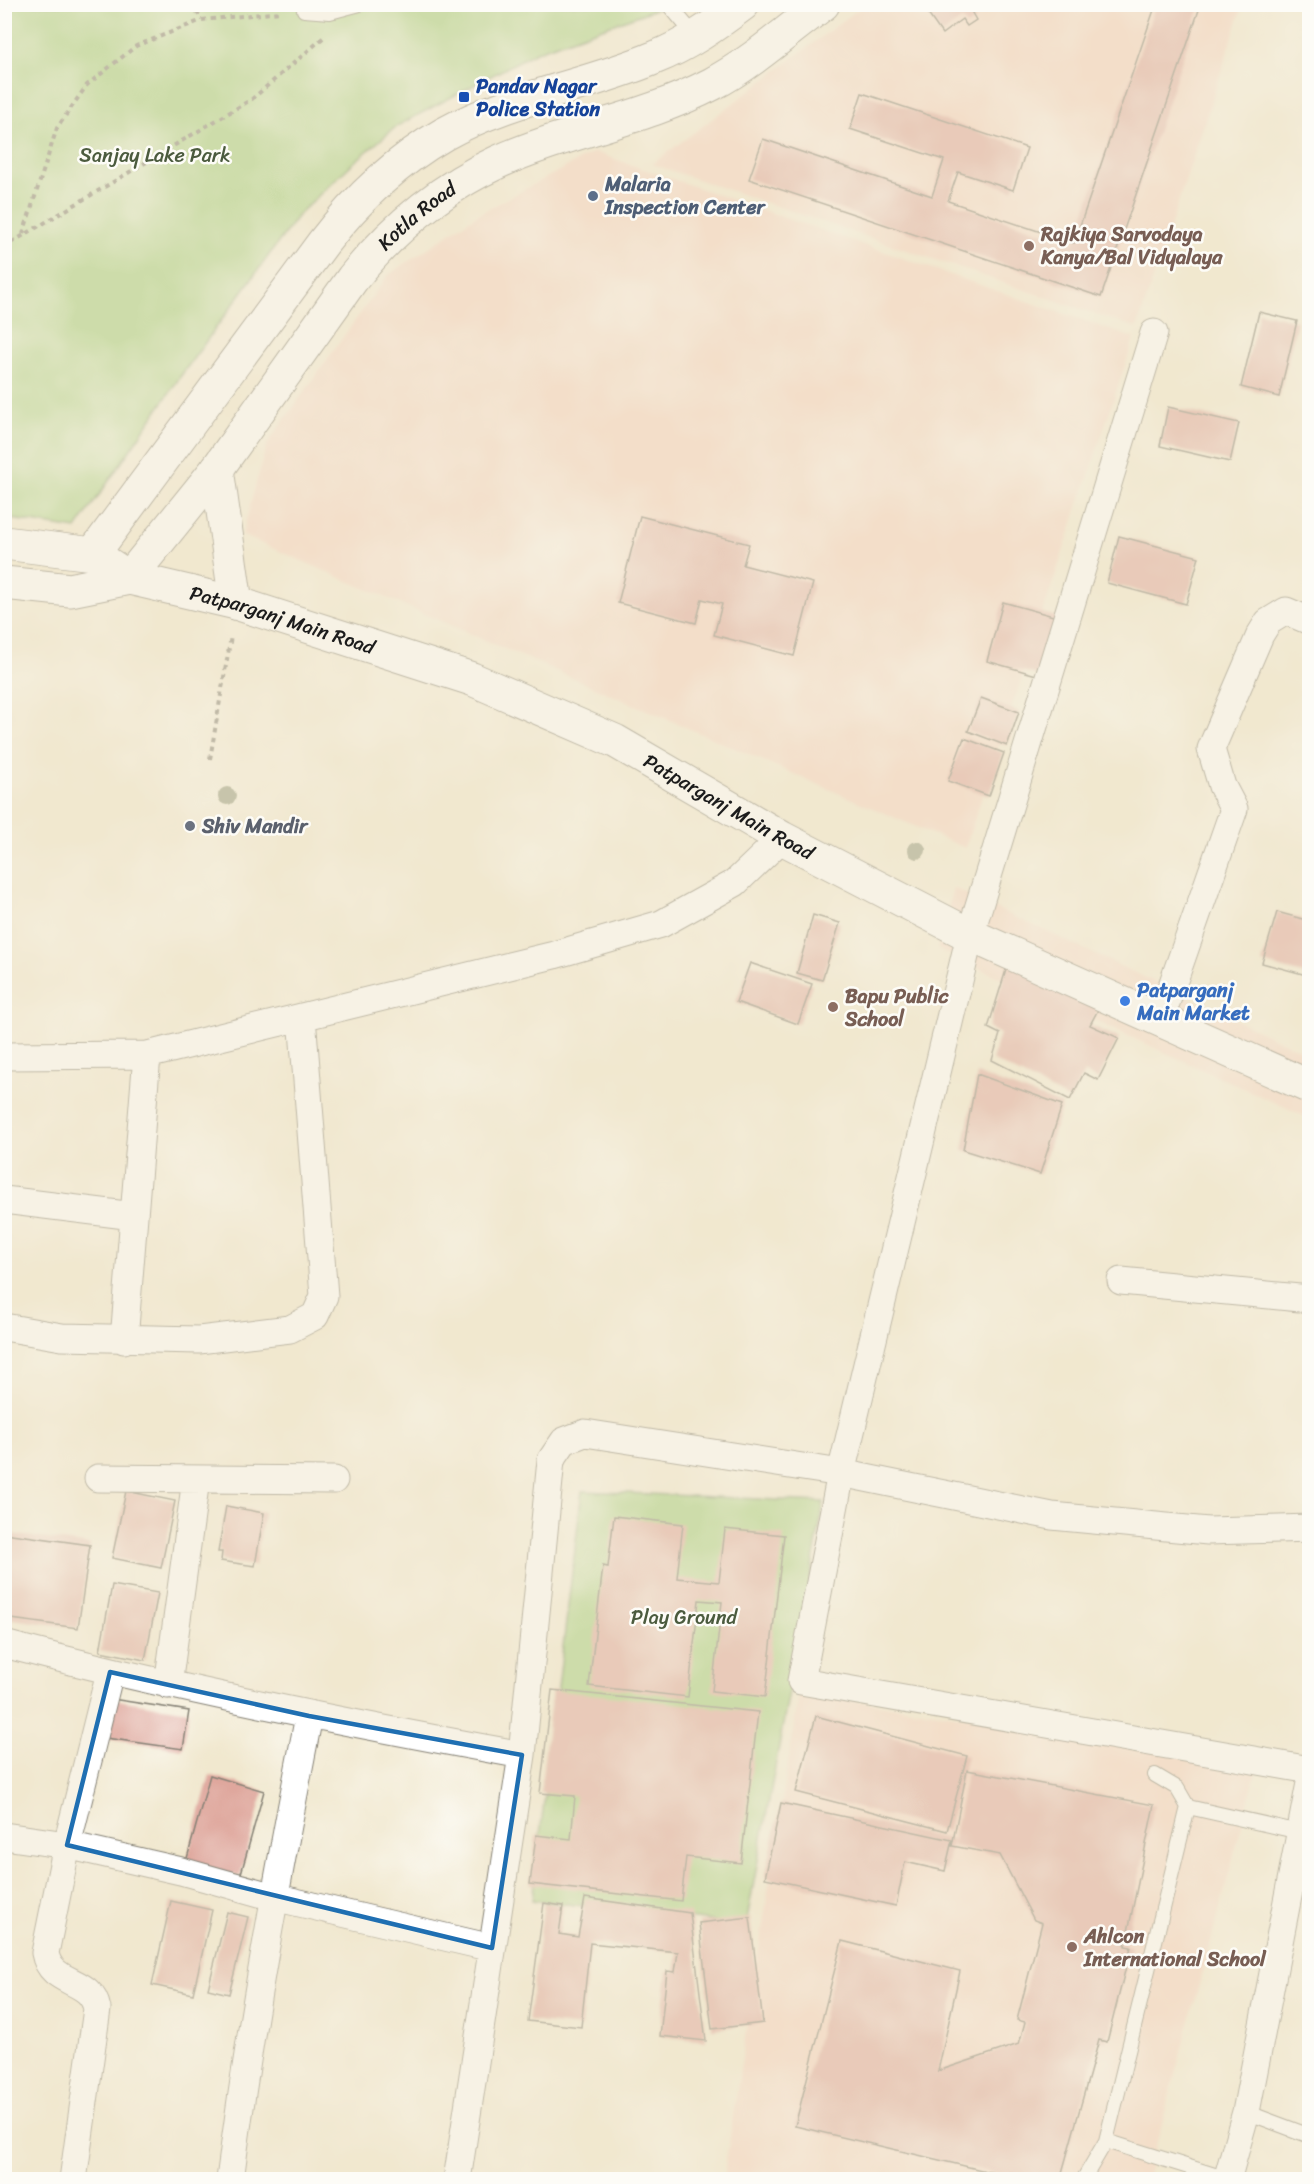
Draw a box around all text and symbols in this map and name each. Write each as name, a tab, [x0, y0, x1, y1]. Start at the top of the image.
place label: Pandav Nagar Police Station	[476, 69, 600, 127]
marker: Pandav Nagar Police Station	[457, 90, 471, 104]
park label: Sanjay Lake Park	[79, 138, 231, 173]
place label: Malaria Inspection Center	[604, 167, 766, 225]
street label: Kotla Road	[369, 171, 465, 259]
marker: Malaria Inspection Center	[586, 189, 600, 203]
place label: Rajkiya Sarvodaya Kanya/Bal Vidyalaya	[1040, 217, 1223, 275]
marker: Rajkiya Sarvodaya Kanya/Bal Vidyalaya	[1022, 239, 1036, 253]
street label: Patparganj Main Road	[186, 576, 381, 665]
street label: Patparganj Main Road	[636, 744, 822, 870]
place label: Shiv Mandir	[201, 809, 309, 844]
marker: Shiv Mandir	[183, 819, 197, 833]
place label: Patparganj Main Market	[1136, 973, 1250, 1031]
place label: Bapu Public School	[844, 979, 949, 1037]
marker: Patparganj Main Market	[1118, 994, 1132, 1008]
marker: Bapu Public School	[826, 1000, 840, 1014]
park label: Play Ground	[631, 1600, 739, 1635]
place label: Ahlcon International School	[1083, 1919, 1267, 1977]
marker: Ahlcon International School	[1065, 1940, 1079, 1954]

